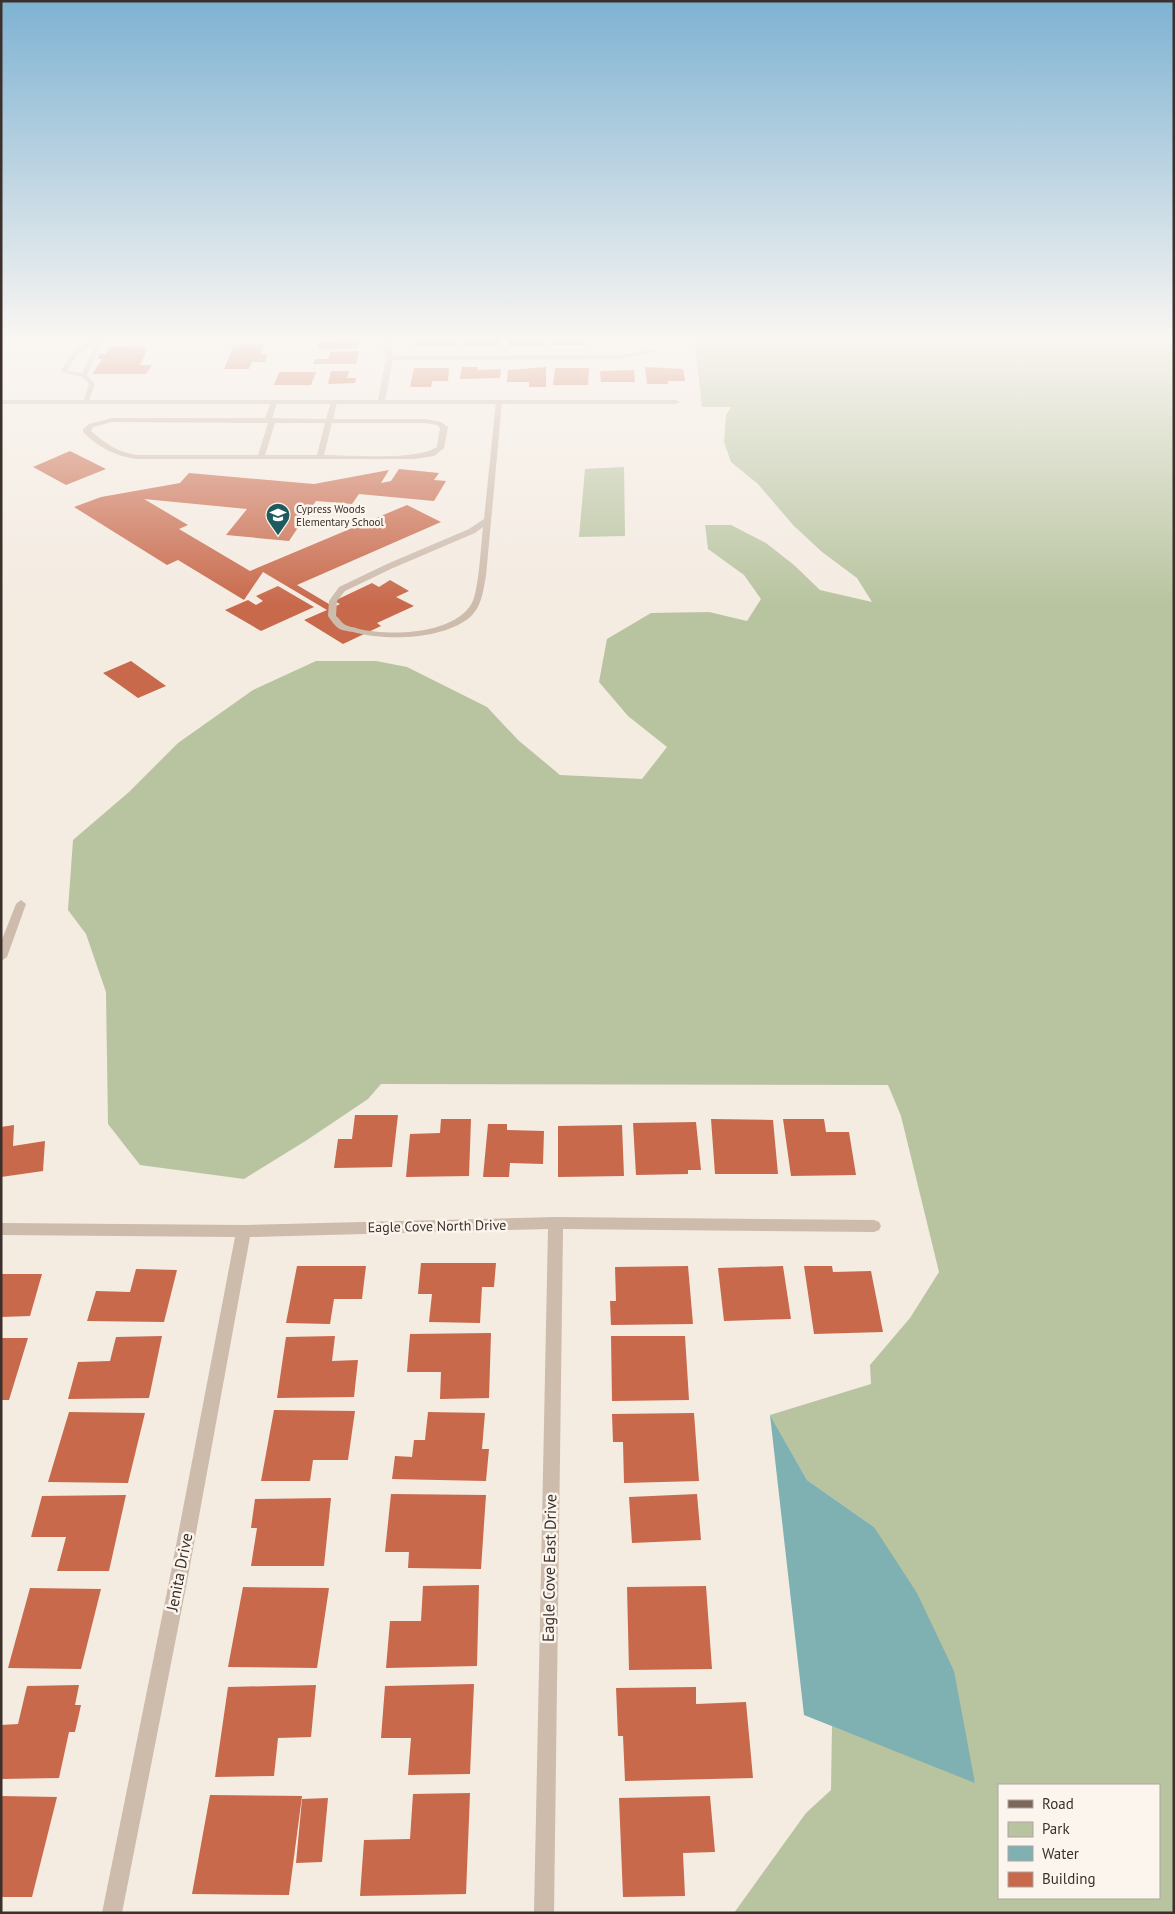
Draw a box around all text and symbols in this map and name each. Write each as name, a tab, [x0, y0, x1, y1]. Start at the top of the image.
school or university icon: Cypress Woods Elementary School	[265, 502, 291, 536]
place label: Cypress Woods Elementary School	[296, 502, 384, 529]
street label: Eagle Cove North Drive	[367, 1216, 507, 1236]
street label: Eagle Cove East Drive	[538, 1494, 560, 1642]
street label: Jenita Drive	[161, 1531, 196, 1614]
legend	[998, 1784, 1160, 1899]
text: Road	[1042, 1794, 1074, 1813]
text: Park	[1042, 1819, 1070, 1838]
text: Water	[1042, 1844, 1079, 1863]
text: Building	[1042, 1869, 1096, 1888]

